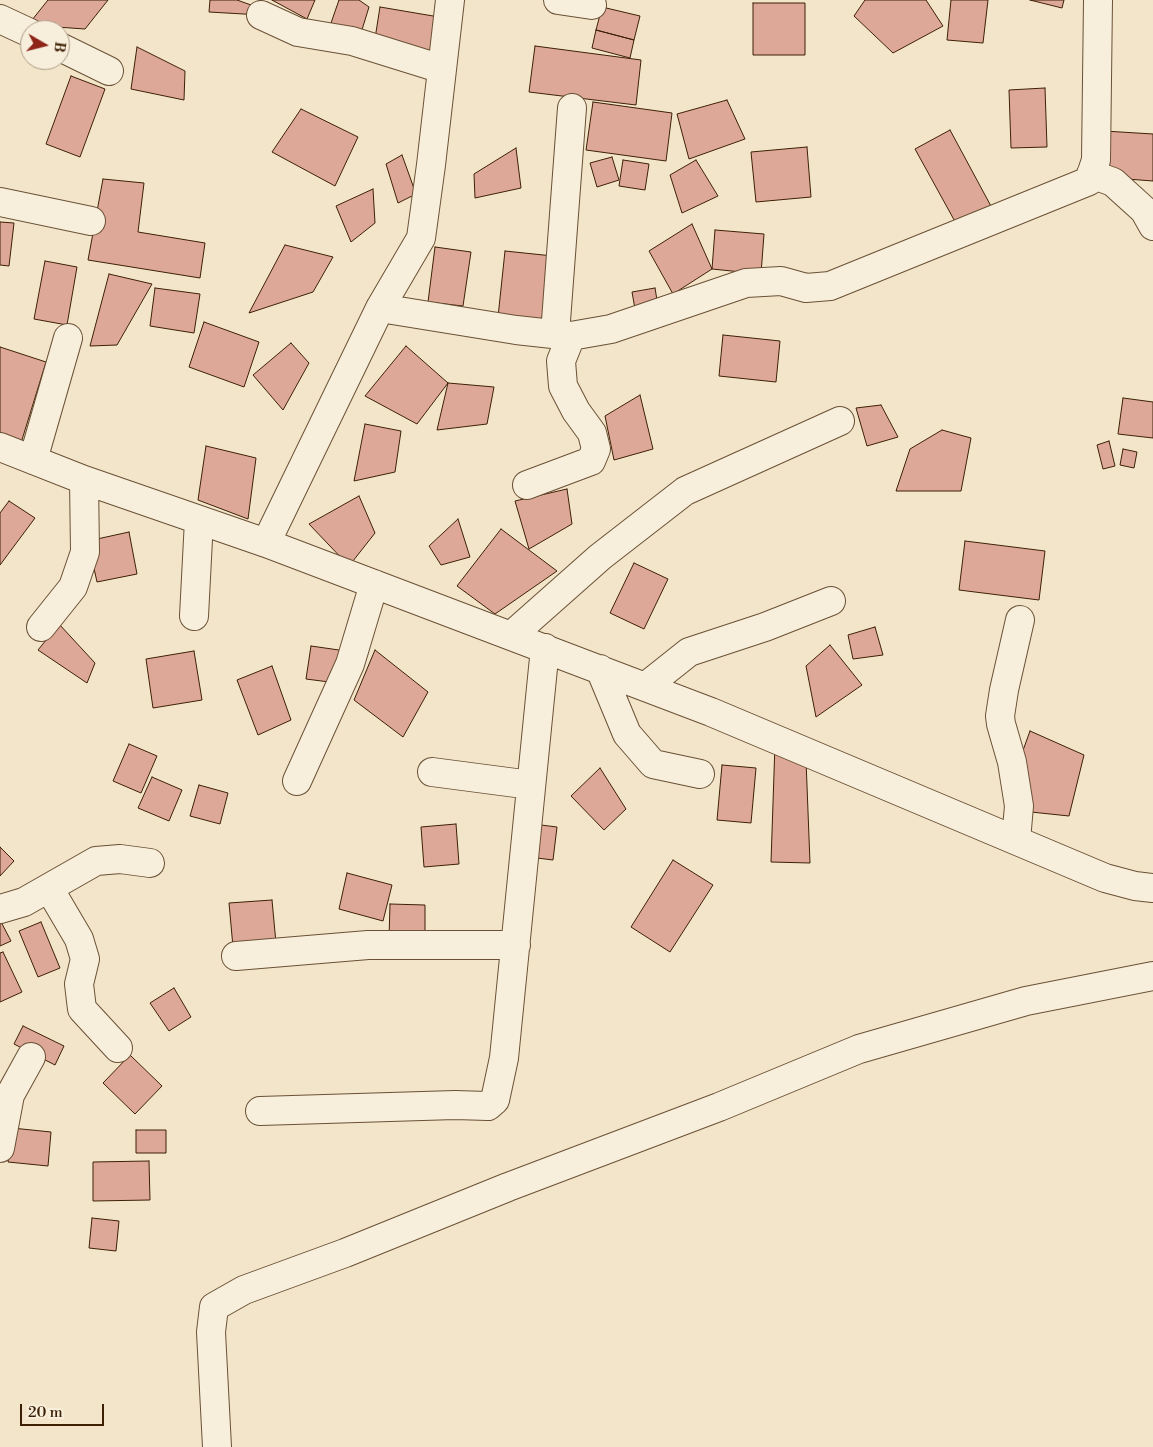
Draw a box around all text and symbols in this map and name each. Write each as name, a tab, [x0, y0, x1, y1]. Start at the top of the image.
north arrow	[20, 20, 70, 70]
text: B	[49, 40, 69, 53]
scale bar	[22, 1394, 106, 1426]
text: 20 m	[28, 1403, 63, 1422]

